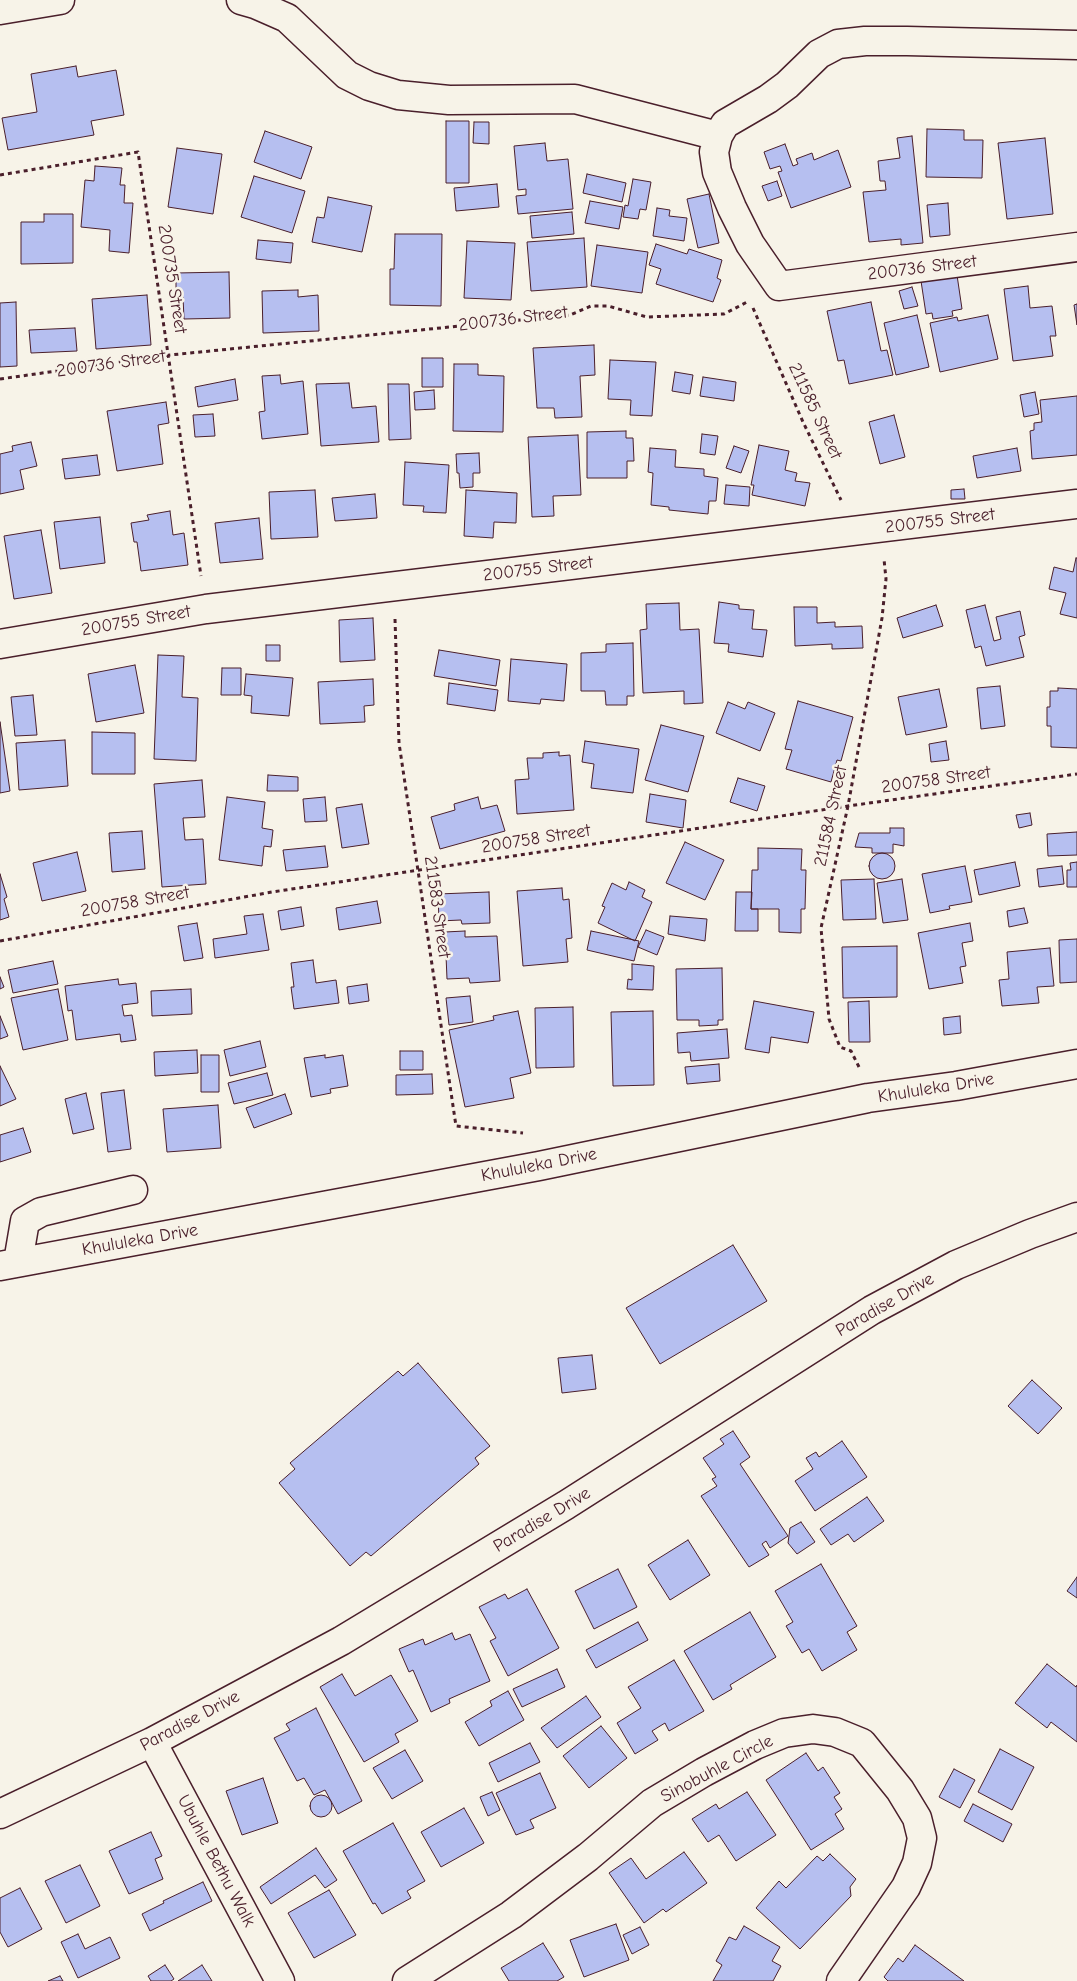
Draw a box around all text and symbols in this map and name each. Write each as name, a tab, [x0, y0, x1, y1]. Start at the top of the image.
street label: 200735 Street	[153, 223, 191, 335]
street label: 200736 Street	[866, 251, 978, 285]
street label: 200736 Street	[457, 302, 569, 336]
street label: 200736 Street	[55, 346, 167, 382]
street label: 211585 Street	[783, 360, 847, 462]
street label: 200755 Street	[884, 504, 996, 538]
street label: 200755 Street	[482, 552, 594, 586]
street label: 200755 Street	[80, 601, 192, 641]
street label: 200758 Street	[880, 762, 992, 798]
street label: 211584 Street	[810, 764, 852, 868]
street label: 200758 Street	[480, 820, 592, 858]
street label: 211583 Street	[419, 855, 455, 959]
street label: 200758 Street	[79, 882, 191, 922]
street label: Khululeka Drive	[876, 1068, 996, 1108]
street label: Khululeka Drive	[479, 1143, 599, 1187]
street label: Khululeka Drive	[80, 1219, 200, 1261]
street label: Paradise Drive	[832, 1268, 938, 1342]
street label: Paradise Drive	[489, 1483, 595, 1557]
street label: Paradise Drive	[137, 1686, 243, 1756]
street label: Sinobuhle Circle	[657, 1730, 777, 1808]
street label: Ubuhle Bethu Walk	[172, 1791, 260, 1931]

